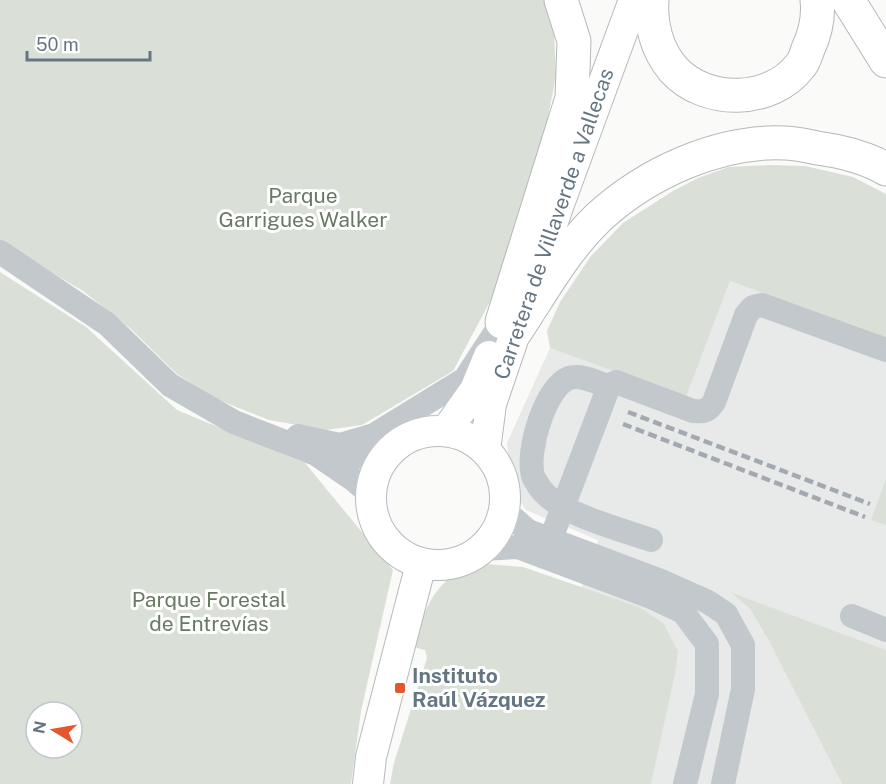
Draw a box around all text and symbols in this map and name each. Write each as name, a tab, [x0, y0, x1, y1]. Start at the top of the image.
scale bar	[27, 24, 150, 62]
text: 50 m	[36, 34, 79, 55]
street label: Carretera de Villaverde a Vallecas	[488, 65, 619, 383]
park label: Parque Garrigues Walker	[219, 183, 387, 232]
park label: Parque Forestal de Entrevías	[132, 587, 286, 636]
place label: Instituto Raúl Vázquez	[412, 663, 545, 712]
marker: Instituto Raúl Vázquez	[393, 681, 407, 695]
north arrow	[24, 700, 84, 760]
text: N	[29, 719, 50, 735]

